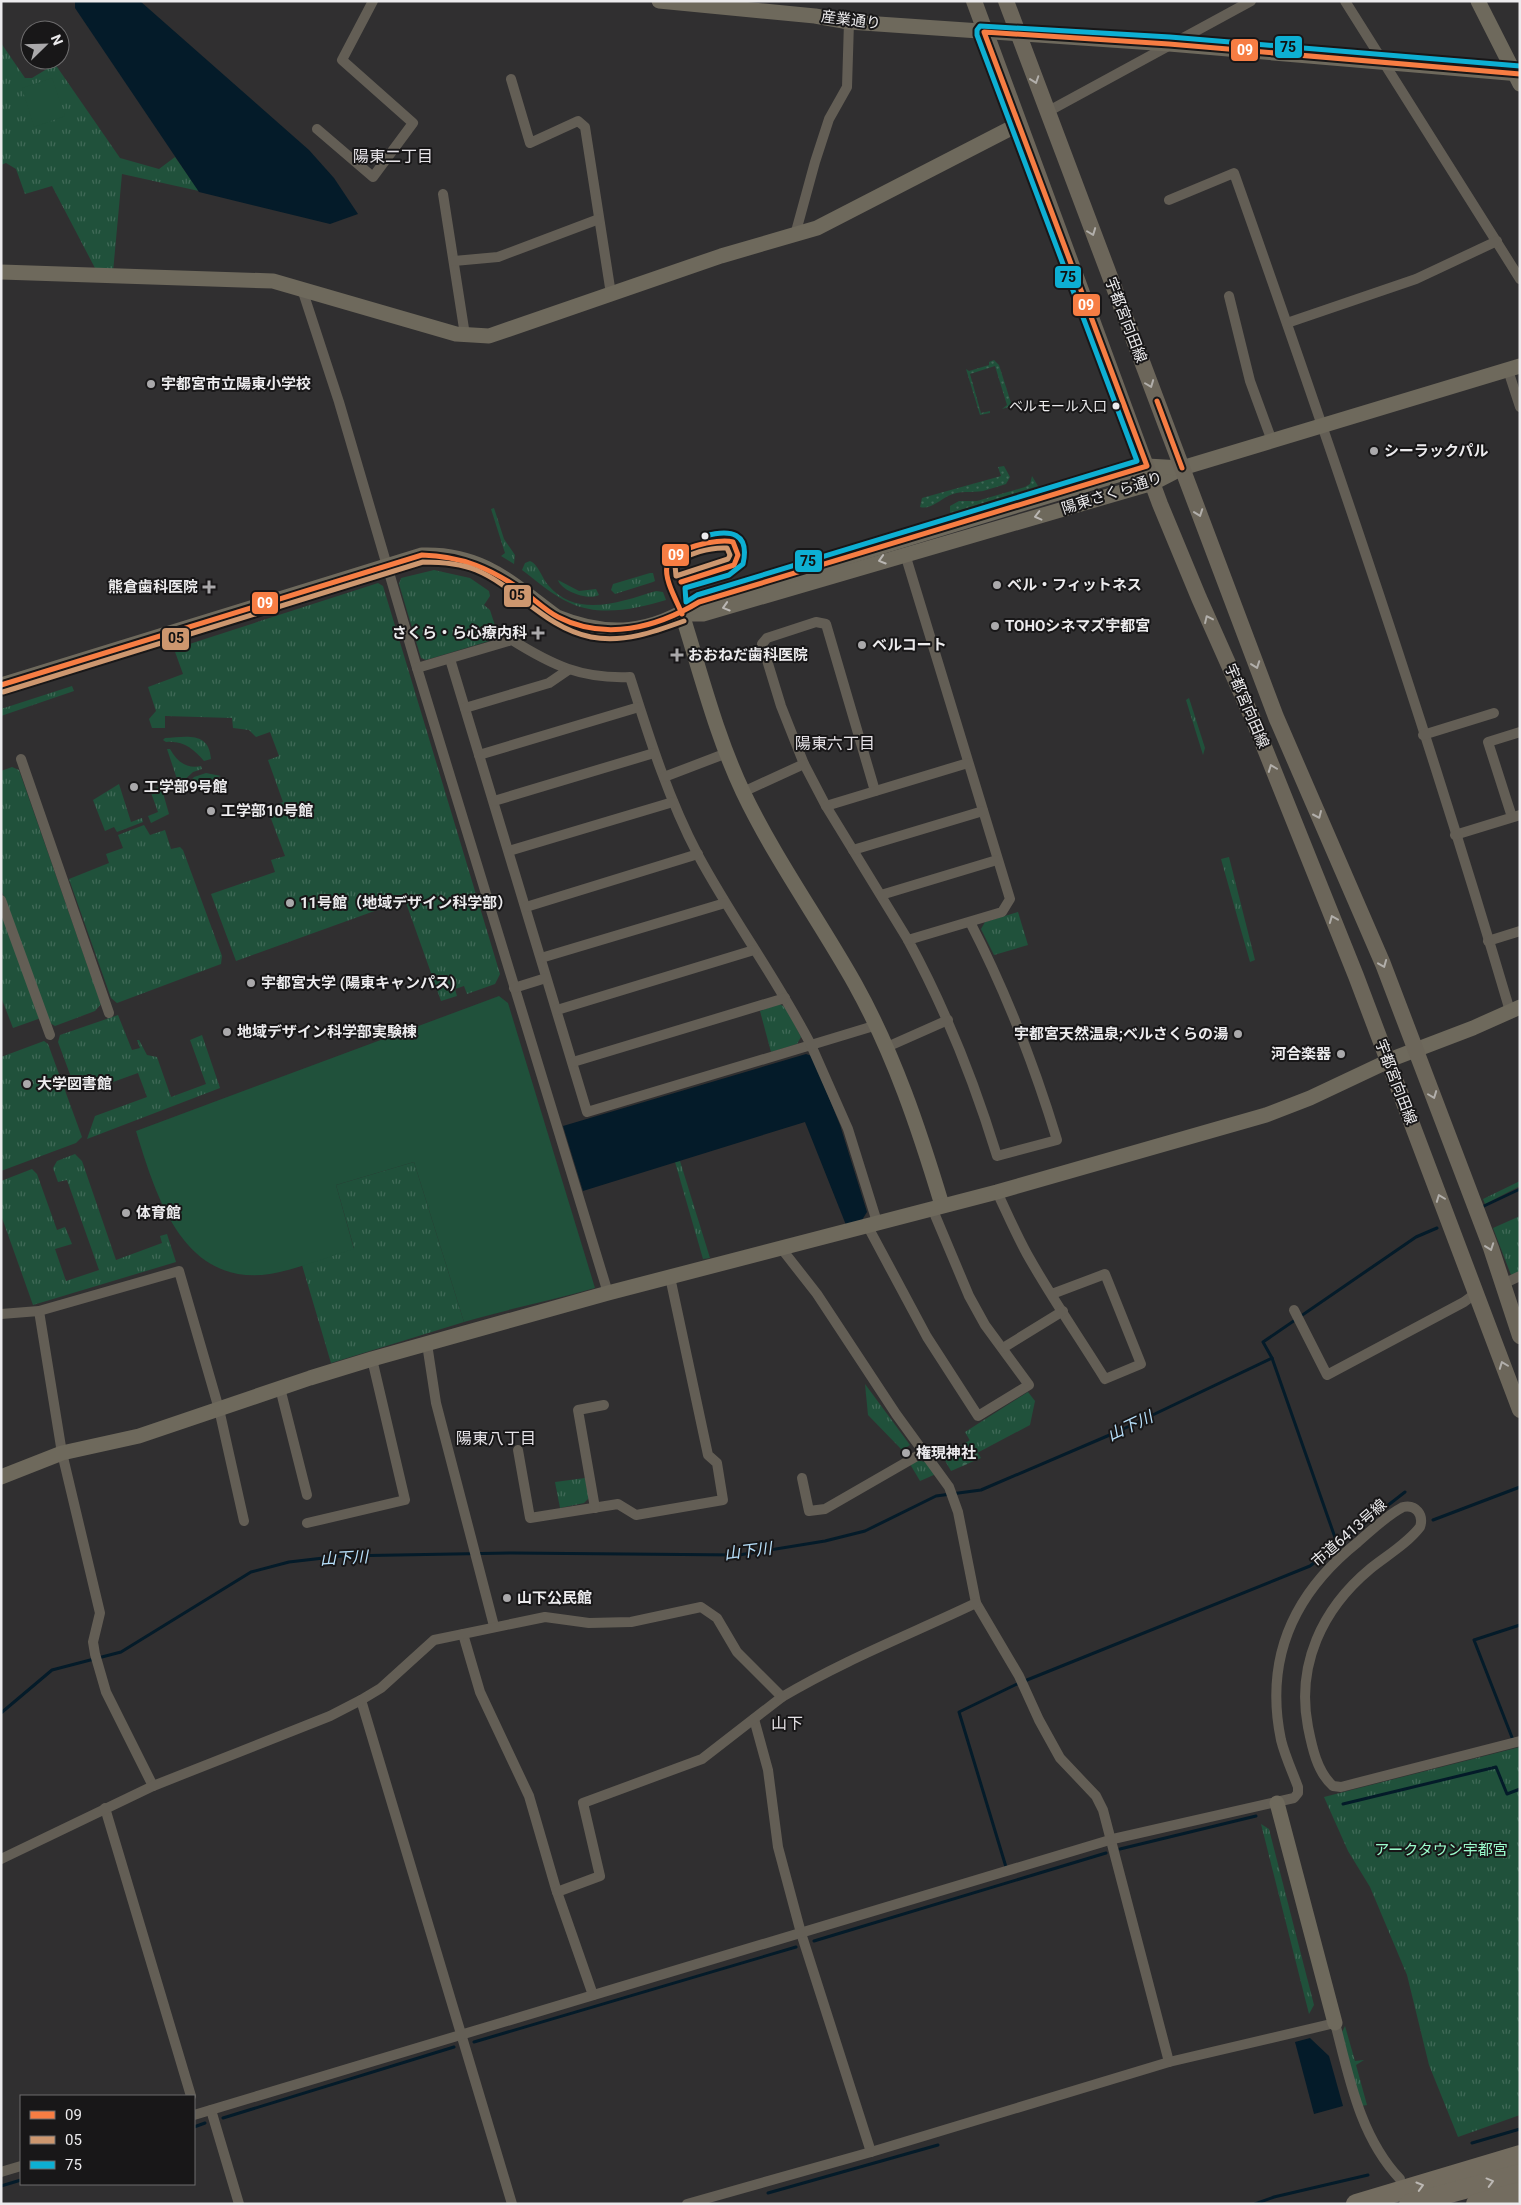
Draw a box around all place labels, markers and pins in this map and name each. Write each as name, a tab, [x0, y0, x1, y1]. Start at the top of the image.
place label: 宇都宮市立陽東小学校	[161, 375, 311, 393]
marker: 宇都宮市立陽東小学校	[145, 378, 157, 390]
place label: ベルモール入口	[1009, 398, 1107, 414]
marker: ベルモール入口	[1111, 401, 1121, 411]
place label: シーラックパル	[1384, 442, 1488, 460]
marker: シーラックパル	[1368, 445, 1380, 457]
unlabelled marker	[700, 531, 710, 541]
place label: ベル・フィットネス	[1007, 576, 1142, 594]
place label: 熊倉歯科医院	[108, 578, 198, 596]
marker: ベル・フィットネス	[991, 579, 1003, 591]
marker: 熊倉歯科医院	[202, 580, 216, 594]
place label: TOHOシネマズ宇都宮	[1005, 617, 1150, 635]
marker: TOHOシネマズ宇都宮	[989, 620, 1001, 632]
place label: さくら・ら心療内科	[392, 624, 527, 642]
marker: さくら・ら心療内科	[531, 626, 545, 640]
place label: ベルコート	[872, 636, 947, 654]
marker: ベルコート	[856, 639, 868, 651]
place label: おおねだ歯科医院	[688, 646, 808, 664]
marker: おおねだ歯科医院	[670, 648, 684, 662]
place label: 工学部9号館	[144, 778, 228, 796]
marker: 工学部9号館	[128, 781, 140, 793]
place label: 工学部10号館	[221, 802, 313, 820]
marker: 工学部10号館	[205, 805, 217, 817]
place label: 11号館（地域デザイン科学部）	[300, 894, 512, 912]
marker: 11号館（地域デザイン科学部）	[284, 897, 296, 909]
place label: 宇都宮大学 (陽東キャンパス)	[261, 974, 455, 992]
marker: 宇都宮大学 (陽東キャンパス)	[245, 977, 257, 989]
place label: 地域デザイン科学部実験棟	[237, 1023, 417, 1041]
place label: 宇都宮天然温泉;ベルさくらの湯	[1014, 1025, 1228, 1043]
marker: 地域デザイン科学部実験棟	[221, 1026, 233, 1038]
marker: 宇都宮天然温泉;ベルさくらの湯	[1232, 1028, 1244, 1040]
place label: 河合楽器	[1271, 1045, 1332, 1063]
marker: 河合楽器	[1335, 1048, 1347, 1060]
place label: 大学図書館	[37, 1075, 112, 1093]
marker: 大学図書館	[21, 1078, 33, 1090]
place label: 体育館	[136, 1204, 181, 1222]
marker: 体育館	[120, 1207, 132, 1219]
place label: 権現神社	[916, 1444, 976, 1462]
marker: 権現神社	[900, 1447, 912, 1459]
place label: 山下公民館	[517, 1589, 592, 1607]
marker: 山下公民館	[501, 1592, 513, 1604]

